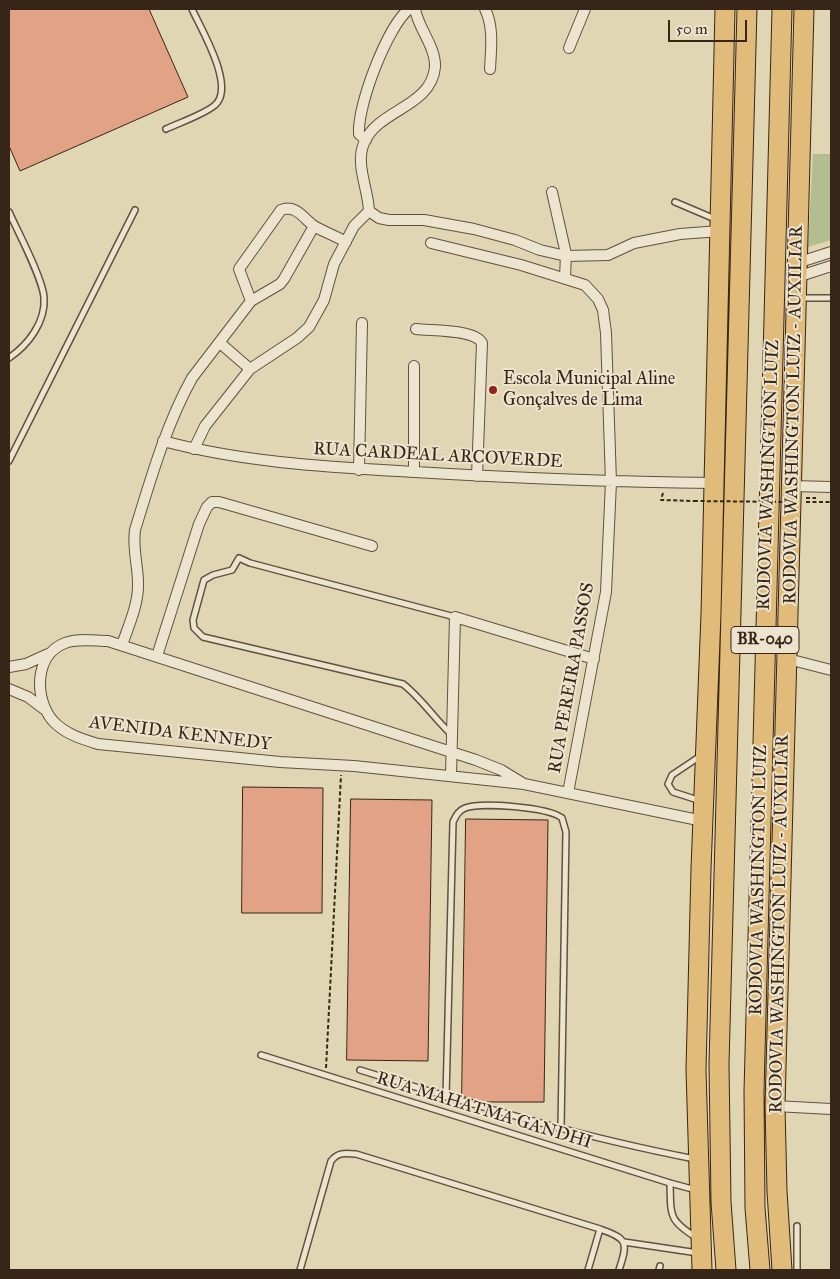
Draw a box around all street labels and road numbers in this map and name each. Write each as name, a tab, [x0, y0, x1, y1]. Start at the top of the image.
street label: RODOVIA WASHINGTON LUIZ - AUXILIAR	[780, 225, 808, 605]
street label: RODOVIA WASHINGTON LUIZ	[753, 339, 785, 611]
street label: RUA CARDEAL ARCOVERDE	[313, 439, 563, 473]
street label: RUA PEREIRA PASSOS	[545, 581, 599, 775]
road number: BR-040	[731, 626, 799, 654]
street label: AVENIDA KENNEDY	[88, 712, 272, 756]
street label: RODOVIA WASHINGTON LUIZ - AUXILIAR	[766, 734, 794, 1114]
street label: RODOVIA WASHINGTON LUIZ	[746, 744, 772, 1016]
street label: RUA MAHATMA GANDHI	[374, 1068, 594, 1154]

